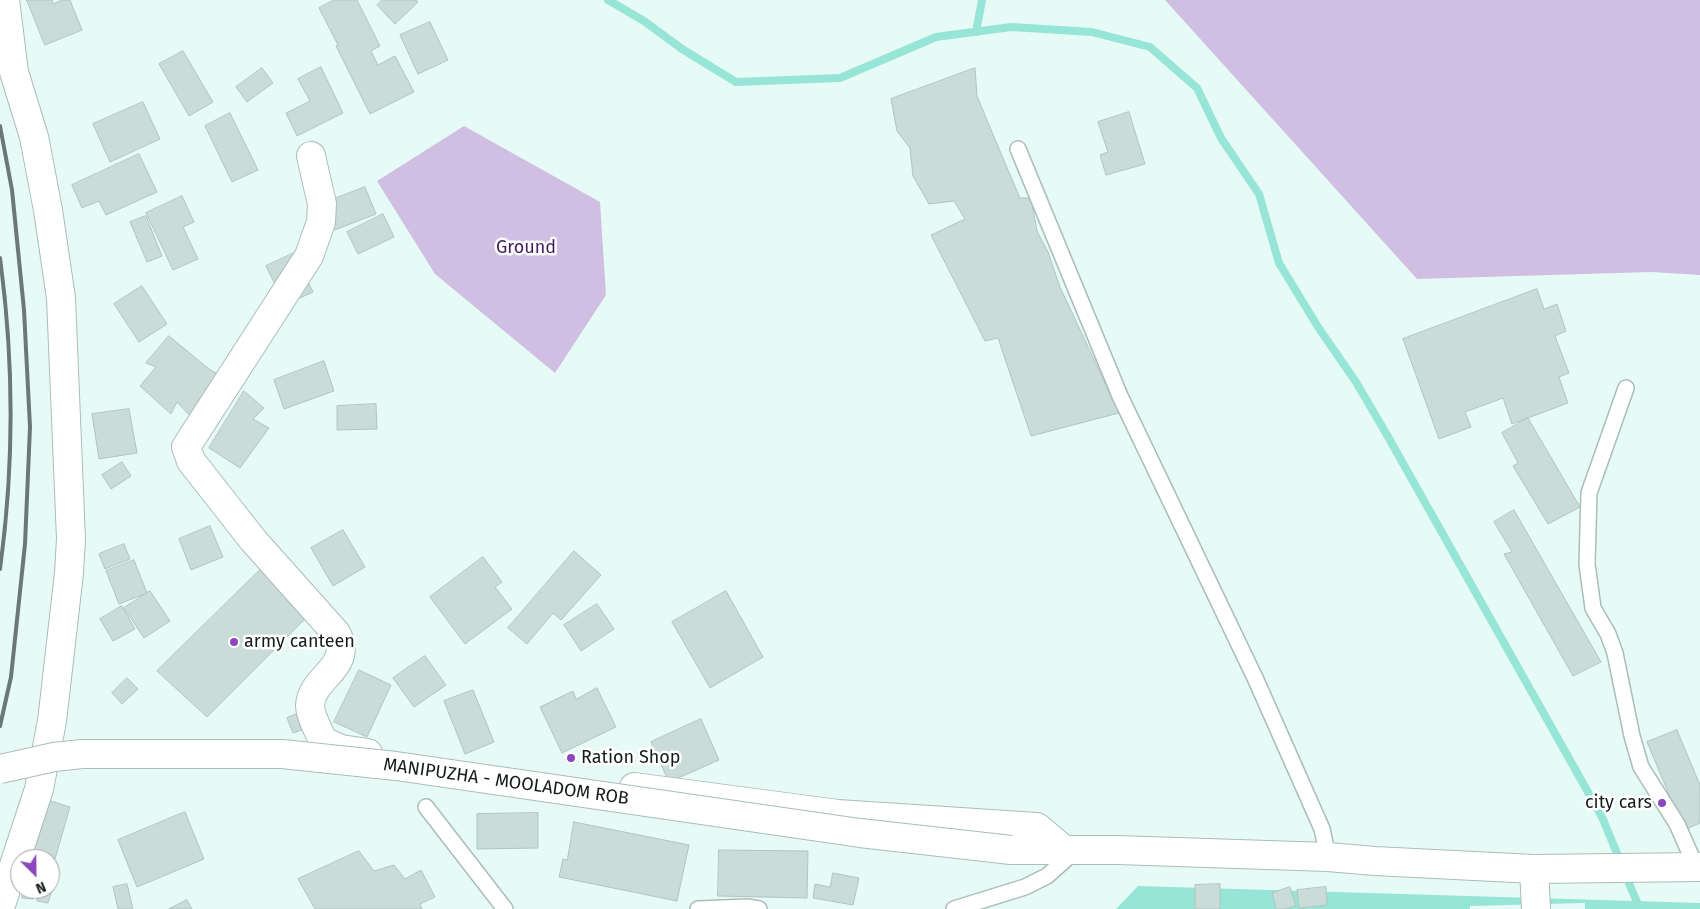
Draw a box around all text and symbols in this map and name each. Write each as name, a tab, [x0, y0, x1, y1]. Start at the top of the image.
park label: Ground	[496, 237, 556, 259]
place label: army canteen	[244, 631, 355, 653]
marker: army canteen	[228, 636, 240, 648]
place label: Ration Shop	[581, 747, 680, 769]
marker: Ration Shop	[565, 752, 577, 764]
street label: MANIPUZHA - MOOLADOM ROB	[382, 754, 630, 810]
place label: city cars	[1585, 792, 1652, 814]
marker: city cars	[1656, 797, 1668, 809]
north arrow	[10, 849, 60, 899]
text: N	[33, 878, 48, 897]

